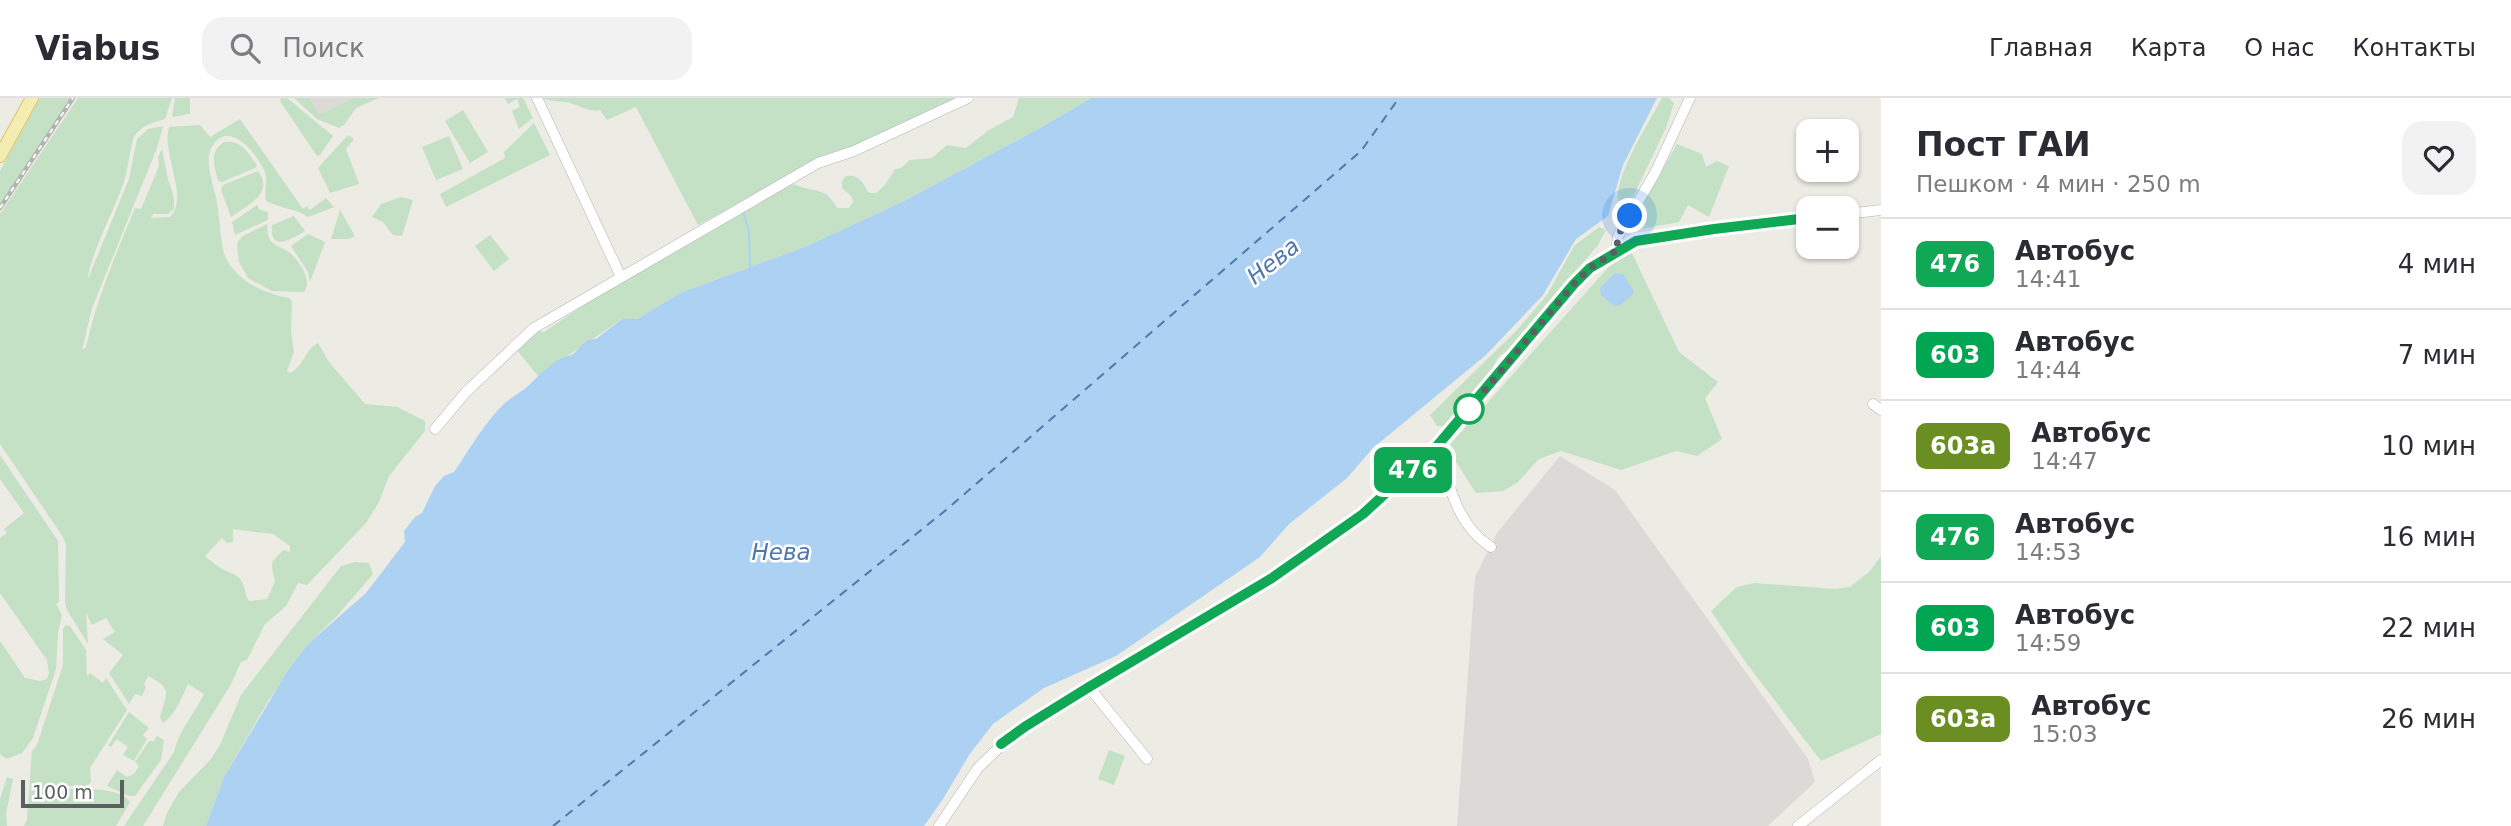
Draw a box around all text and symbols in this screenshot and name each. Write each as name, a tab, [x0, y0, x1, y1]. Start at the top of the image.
search box	[202, 17, 692, 80]
text: Viabus	[35, 29, 160, 68]
icon: search	[226, 29, 264, 67]
text: Поиск	[282, 33, 365, 63]
text: Главная	[1989, 34, 2093, 62]
text: Карта	[2131, 34, 2206, 62]
text: О нас	[2244, 34, 2314, 62]
text: Контакты	[2352, 34, 2476, 62]
map controls	[1796, 119, 1859, 259]
button: +	[1796, 119, 1859, 182]
button: heart	[2402, 121, 2476, 195]
text: Пост ГАИ	[1916, 125, 2091, 164]
text: Пешком · 4 мин · 250 m	[1916, 171, 2201, 197]
button: −	[1796, 196, 1859, 259]
your location	[1612, 198, 1647, 233]
water label: Нева	[1242, 233, 1304, 289]
text: Автобус	[2015, 236, 2135, 266]
text: 4 мин	[2398, 249, 2476, 279]
text: 476	[1930, 250, 1980, 278]
text: 14:41	[2015, 266, 2081, 292]
text: Автобус	[2015, 327, 2135, 357]
text: 7 мин	[2398, 340, 2476, 370]
text: 603	[1930, 341, 1980, 369]
text: 14:44	[2015, 357, 2081, 383]
unlabelled marker	[1454, 394, 1484, 424]
text: Автобус	[2031, 418, 2151, 448]
text: 10 мин	[2381, 431, 2476, 461]
text: 603а	[1930, 432, 1996, 460]
line badge: 476	[1373, 447, 1453, 493]
text: 14:47	[2031, 448, 2098, 474]
text: 476	[1388, 456, 1438, 484]
text: Автобус	[2015, 509, 2135, 539]
text: 16 мин	[2381, 522, 2476, 552]
text: 476	[1930, 523, 1980, 551]
water label: Нева	[751, 539, 811, 565]
text: 14:53	[2015, 539, 2081, 565]
text: Автобус	[2015, 600, 2135, 630]
text: 22 мин	[2381, 613, 2476, 643]
text: 603	[1930, 614, 1980, 642]
text: 14:59	[2015, 630, 2081, 656]
text: Автобус	[2031, 691, 2151, 721]
text: 26 мин	[2381, 704, 2476, 734]
text: 603а	[1930, 705, 1996, 733]
text: 15:03	[2031, 721, 2098, 747]
scale bar	[21, 777, 124, 809]
text: 100 m	[32, 781, 93, 803]

